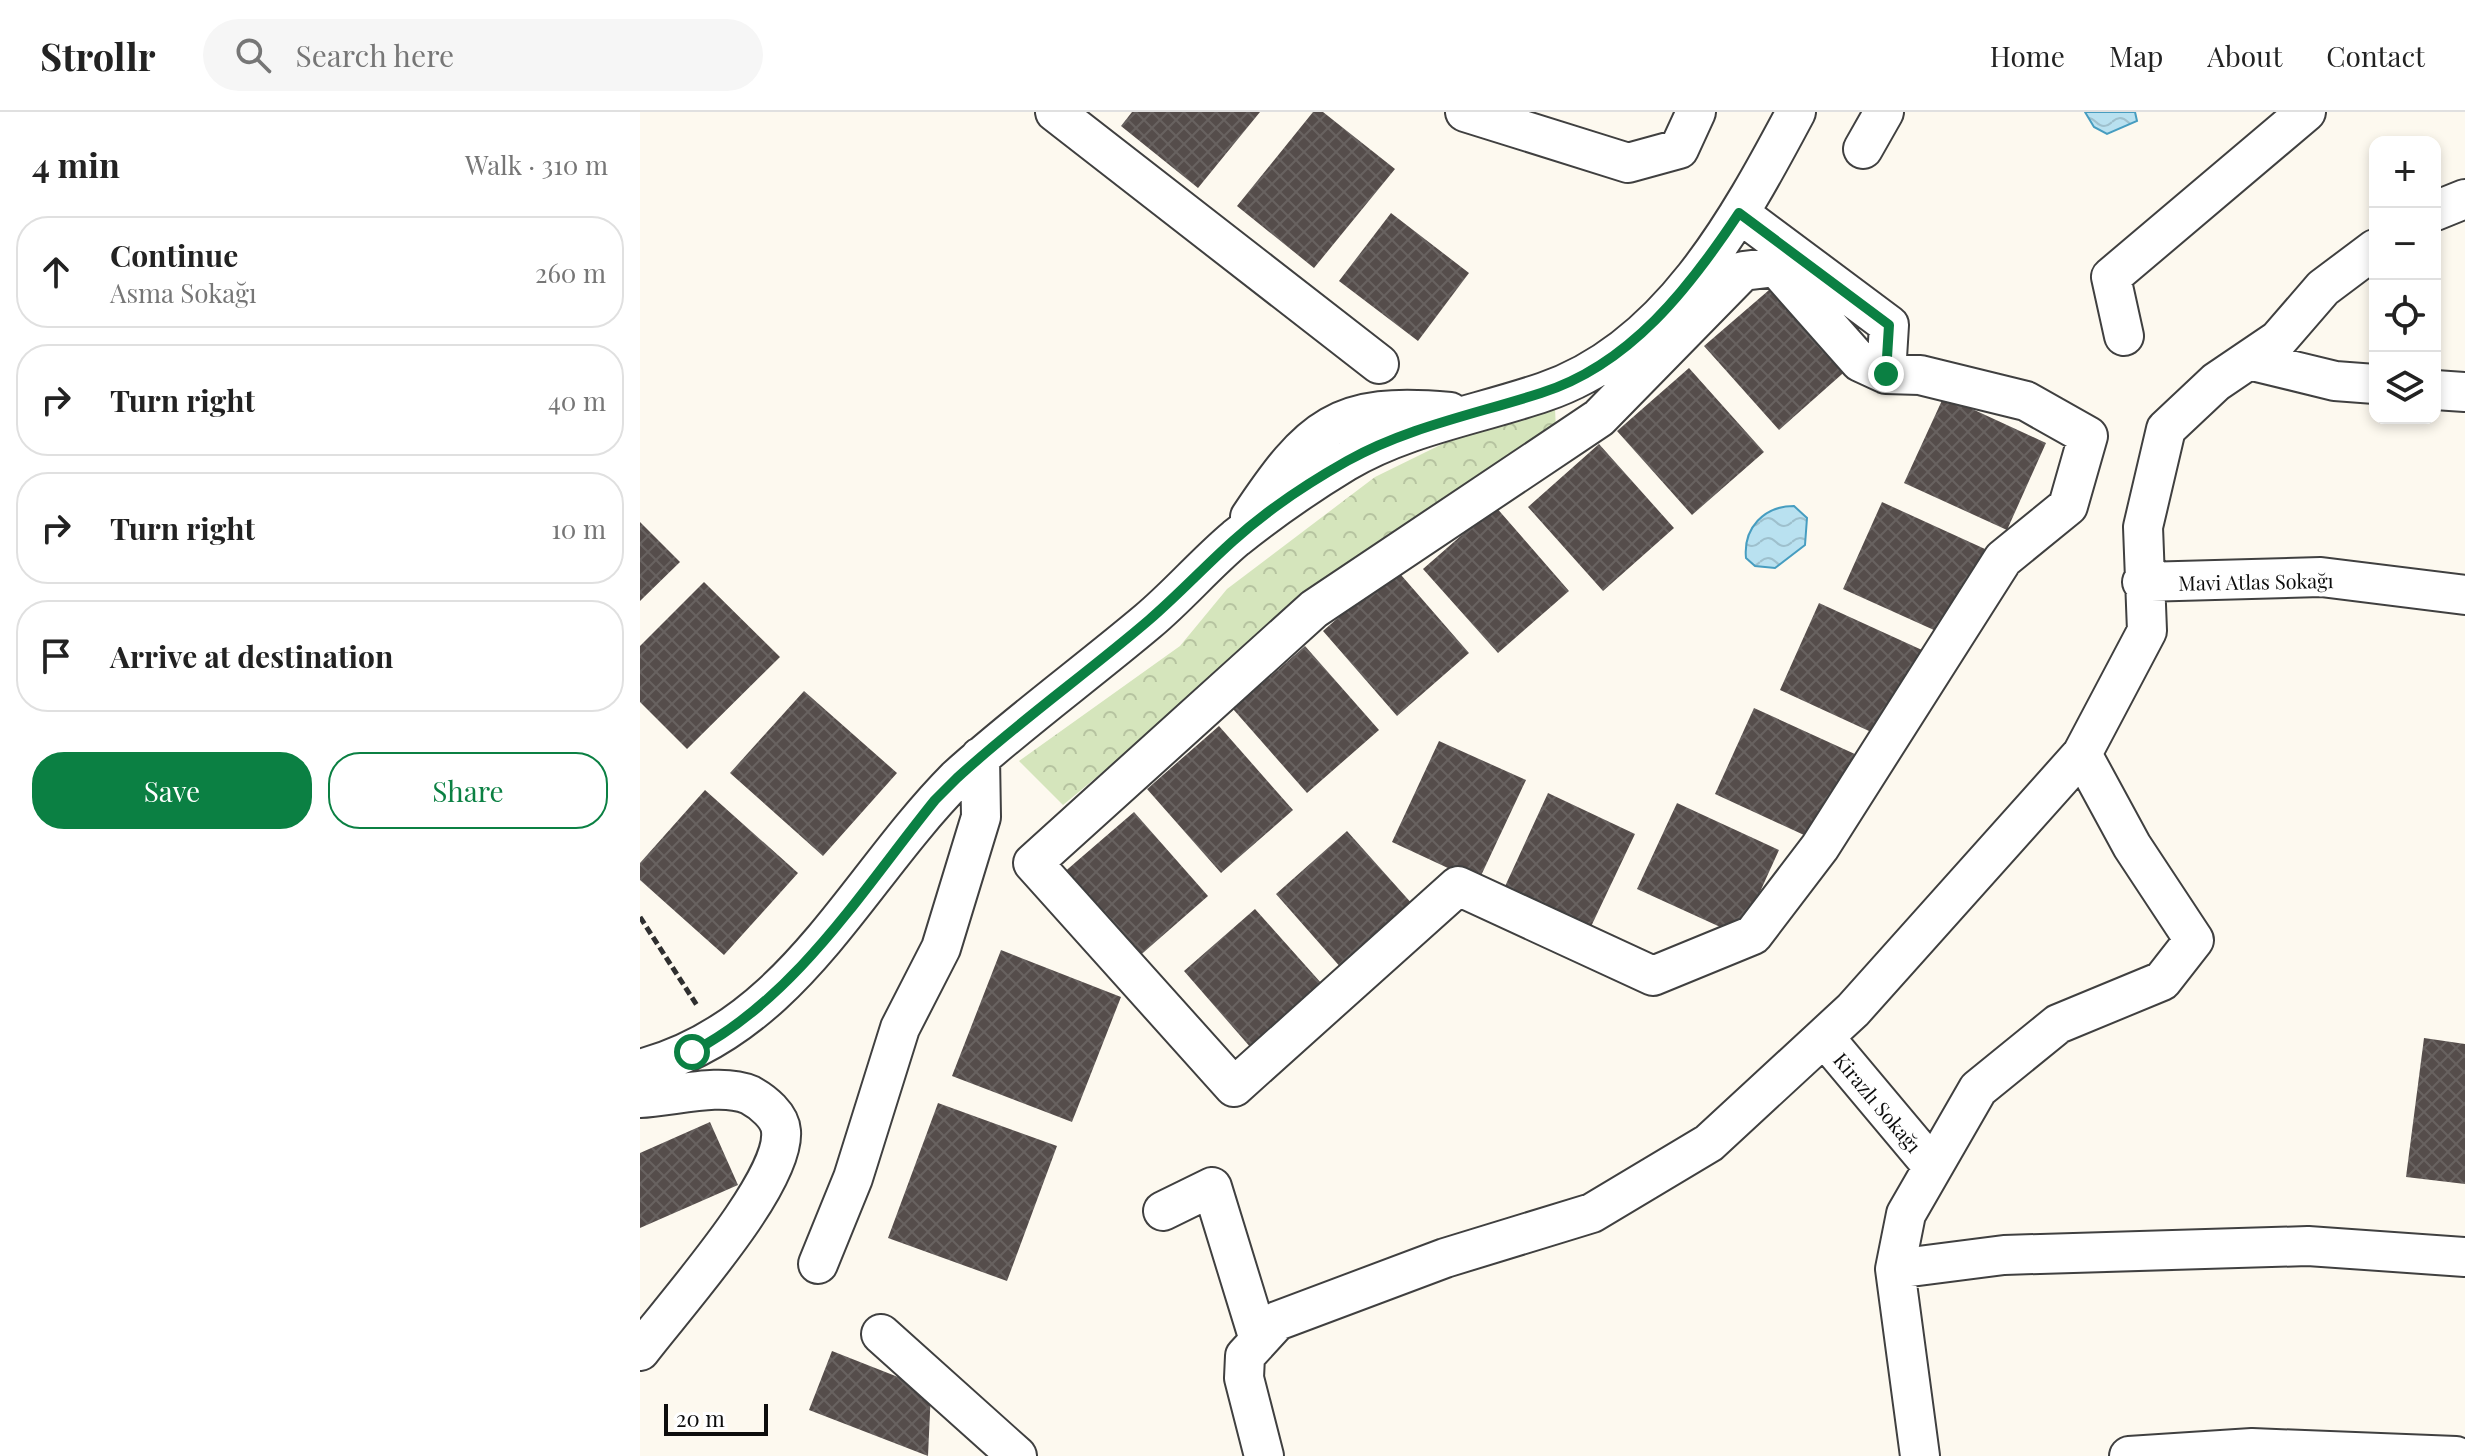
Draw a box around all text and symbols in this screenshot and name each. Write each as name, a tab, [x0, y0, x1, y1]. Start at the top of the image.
search box	[203, 19, 763, 91]
text: Strollr	[40, 30, 155, 81]
icon: search	[231, 33, 275, 77]
text: Search here	[295, 35, 454, 75]
text: Home	[1990, 37, 2065, 74]
text: Map	[2109, 37, 2163, 74]
text: About	[2207, 37, 2282, 74]
text: Contact	[2326, 37, 2425, 74]
map controls	[2369, 136, 2441, 424]
button: +	[2369, 136, 2441, 208]
text: 4 min	[32, 141, 120, 187]
text: Walk · 310 m	[465, 147, 608, 182]
button: −	[2369, 208, 2441, 280]
text: Continue	[110, 235, 238, 275]
icon: ahead	[34, 250, 78, 294]
text: 260 m	[535, 255, 606, 290]
text: Asma Sokağı	[110, 275, 257, 310]
button: locate	[2369, 280, 2441, 352]
button: layers	[2369, 352, 2441, 424]
route end	[1868, 356, 1904, 392]
icon: right	[34, 378, 78, 422]
text: Turn right	[110, 380, 255, 420]
text: 40 m	[548, 383, 606, 418]
icon: right	[34, 506, 78, 550]
text: Turn right	[110, 508, 255, 548]
text: 10 m	[551, 511, 606, 546]
street label: Mavi Atlas Sokağı	[2178, 566, 2334, 596]
icon: arrive	[34, 634, 78, 678]
text: Arrive at destination	[110, 636, 393, 676]
button: Save	[32, 752, 312, 829]
button: Share	[328, 752, 608, 829]
route start	[674, 1034, 710, 1070]
street label: Kirazlı Sokağı	[1828, 1046, 1928, 1158]
scale bar	[664, 1400, 768, 1436]
text: 20 m	[676, 1403, 725, 1433]

